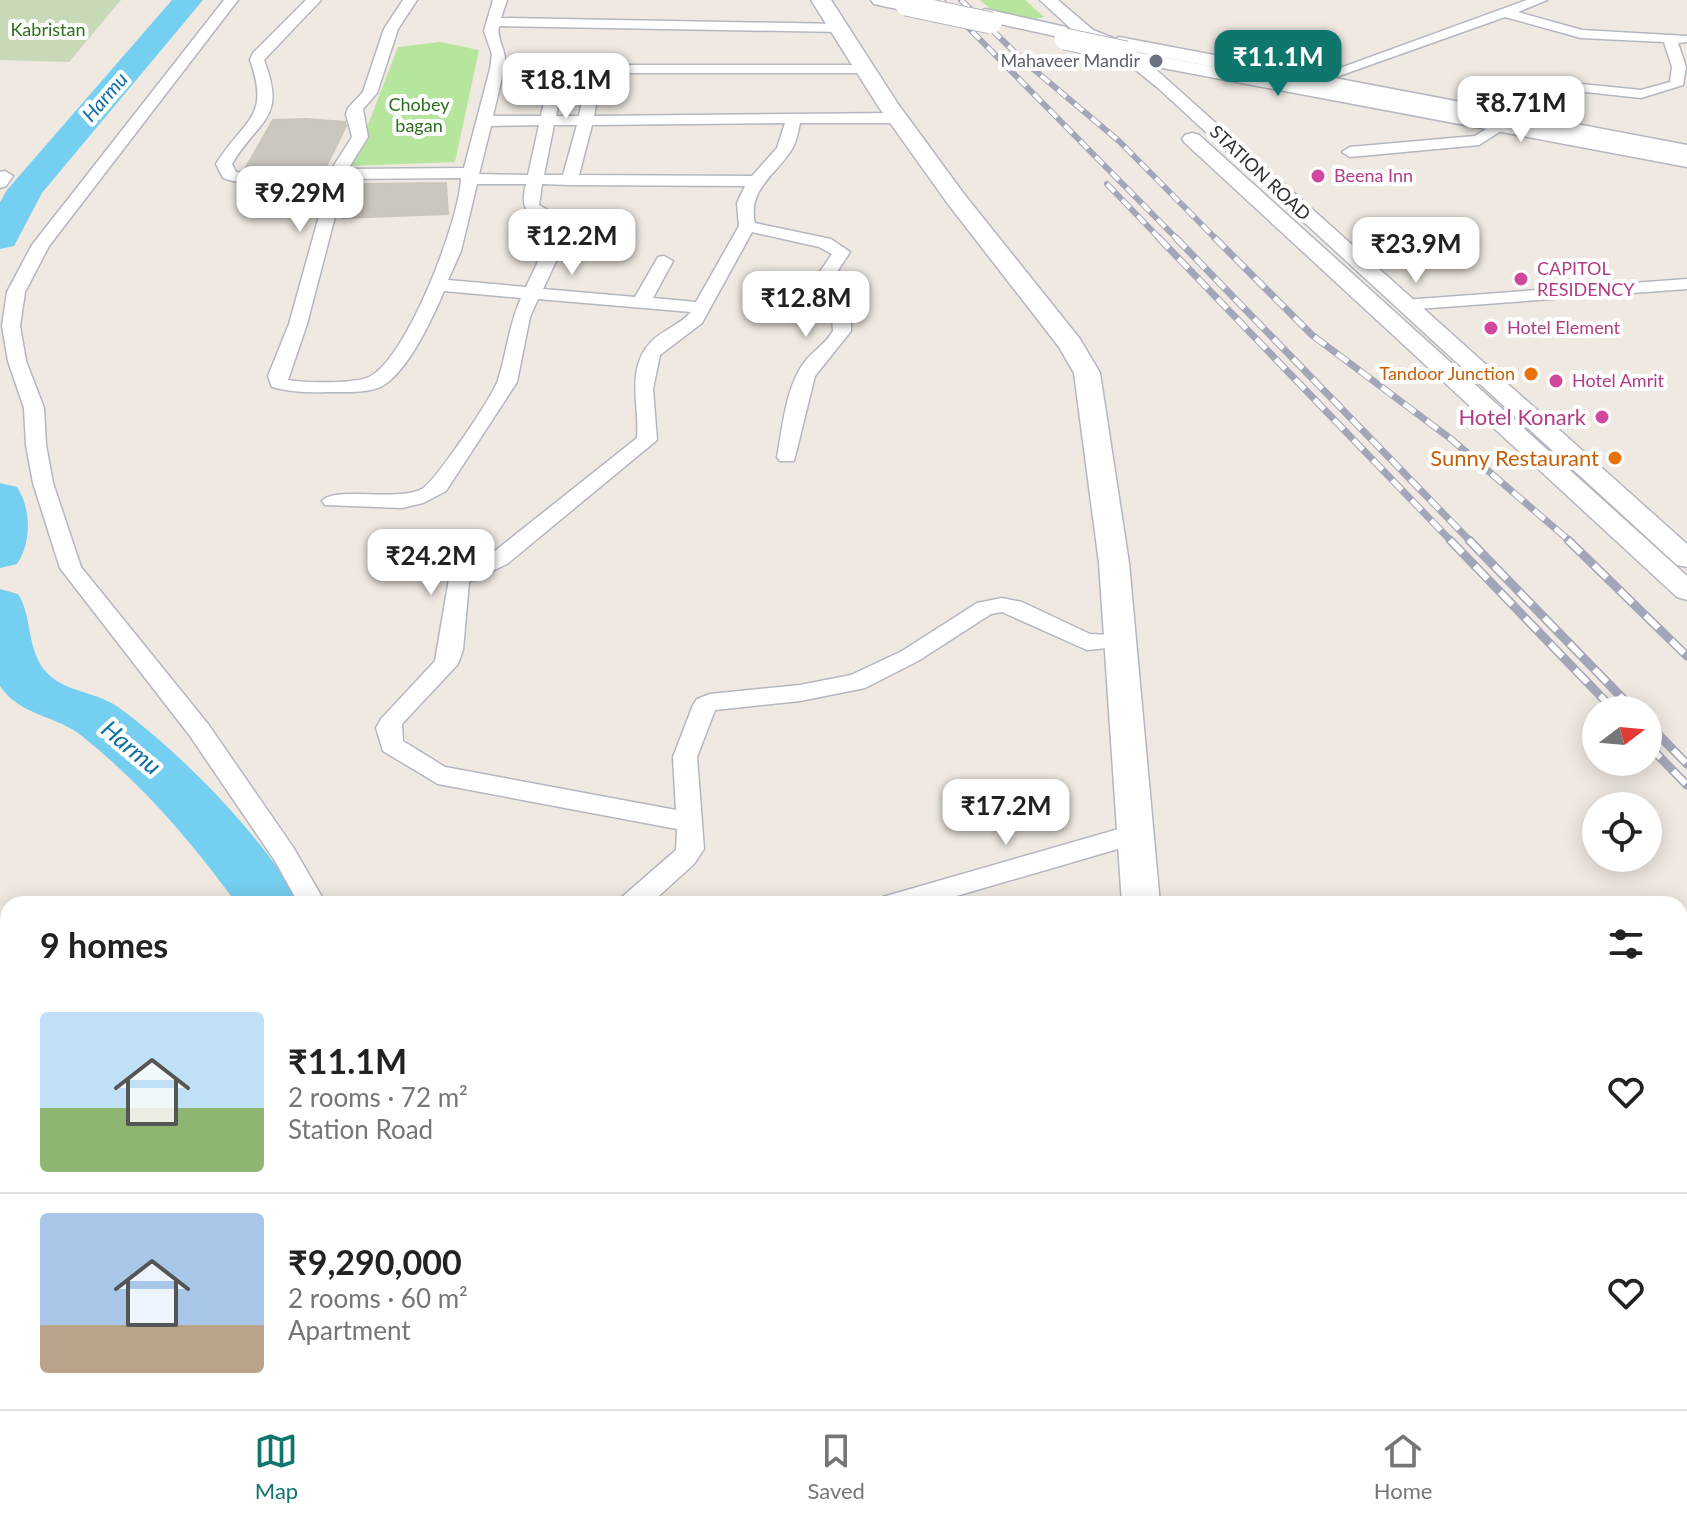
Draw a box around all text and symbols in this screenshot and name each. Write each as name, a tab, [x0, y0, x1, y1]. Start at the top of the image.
park label: Kabristan	[10, 18, 86, 40]
pin: ₹11.1M	[1213, 30, 1343, 98]
text: ₹11.1M	[1232, 40, 1324, 72]
place label: Mahaveer Mandir	[1001, 49, 1140, 71]
marker: Mahaveer Mandir	[1147, 52, 1165, 70]
pin: ₹18.1M	[501, 53, 631, 121]
text: ₹18.1M	[520, 63, 612, 95]
water label: Harmu	[76, 67, 132, 126]
pin: ₹8.71M	[1456, 76, 1586, 144]
text: ₹8.71M	[1475, 86, 1567, 118]
park label: Chobey bagan	[389, 93, 450, 136]
street label: STATION ROAD	[1206, 120, 1316, 224]
place label: Beena Inn	[1334, 164, 1413, 186]
pin: ₹9.29M	[235, 166, 365, 234]
marker: Beena Inn	[1309, 167, 1327, 185]
text: ₹9.29M	[254, 176, 346, 208]
pin: ₹12.2M	[507, 209, 637, 277]
pin: ₹23.9M	[1351, 217, 1481, 285]
text: ₹12.2M	[526, 219, 618, 251]
text: ₹23.9M	[1370, 227, 1462, 259]
place label: CAPITOL RESIDENCY	[1537, 257, 1635, 300]
marker: CAPITOL RESIDENCY	[1512, 270, 1530, 288]
pin: ₹12.8M	[741, 271, 871, 339]
text: ₹12.8M	[760, 281, 852, 313]
place label: Hotel Element	[1507, 316, 1621, 338]
marker: Hotel Element	[1482, 319, 1500, 337]
place label: Tandoor Junction	[1379, 362, 1515, 384]
marker: Tandoor Junction	[1522, 365, 1540, 383]
place label: Hotel Amrit	[1572, 369, 1665, 391]
marker: Hotel Amrit	[1547, 372, 1565, 390]
place label: Hotel Konark	[1458, 403, 1587, 430]
marker: Hotel Konark	[1593, 408, 1611, 426]
place label: Sunny Restaurant	[1430, 444, 1599, 471]
marker: Sunny Restaurant	[1606, 449, 1624, 467]
pin: ₹24.2M	[366, 529, 496, 597]
text: ₹24.2M	[385, 539, 477, 571]
north arrow	[1582, 696, 1662, 776]
map controls	[1582, 696, 1662, 872]
water label: Harmu	[96, 714, 168, 780]
pin: ₹17.2M	[941, 779, 1071, 847]
text: ₹17.2M	[960, 789, 1052, 821]
button: locate	[1582, 792, 1662, 872]
icon: filters	[1604, 922, 1648, 966]
text: 9 homes	[40, 924, 168, 965]
text: ₹11.1M	[288, 1040, 407, 1081]
icon: home	[104, 1044, 200, 1140]
icon: heart	[1604, 1070, 1648, 1114]
text: 2 rooms · 72 m²	[288, 1081, 468, 1113]
text: Station Road	[288, 1113, 433, 1145]
text: ₹9,290,000	[288, 1241, 462, 1282]
icon: home	[104, 1245, 200, 1341]
icon: heart	[1604, 1271, 1648, 1315]
text: 2 rooms · 60 m²	[288, 1282, 468, 1314]
text: Apartment	[288, 1314, 411, 1346]
tab: Map	[254, 1429, 298, 1504]
tab: Saved	[807, 1429, 865, 1504]
tab: Home	[1374, 1429, 1432, 1504]

